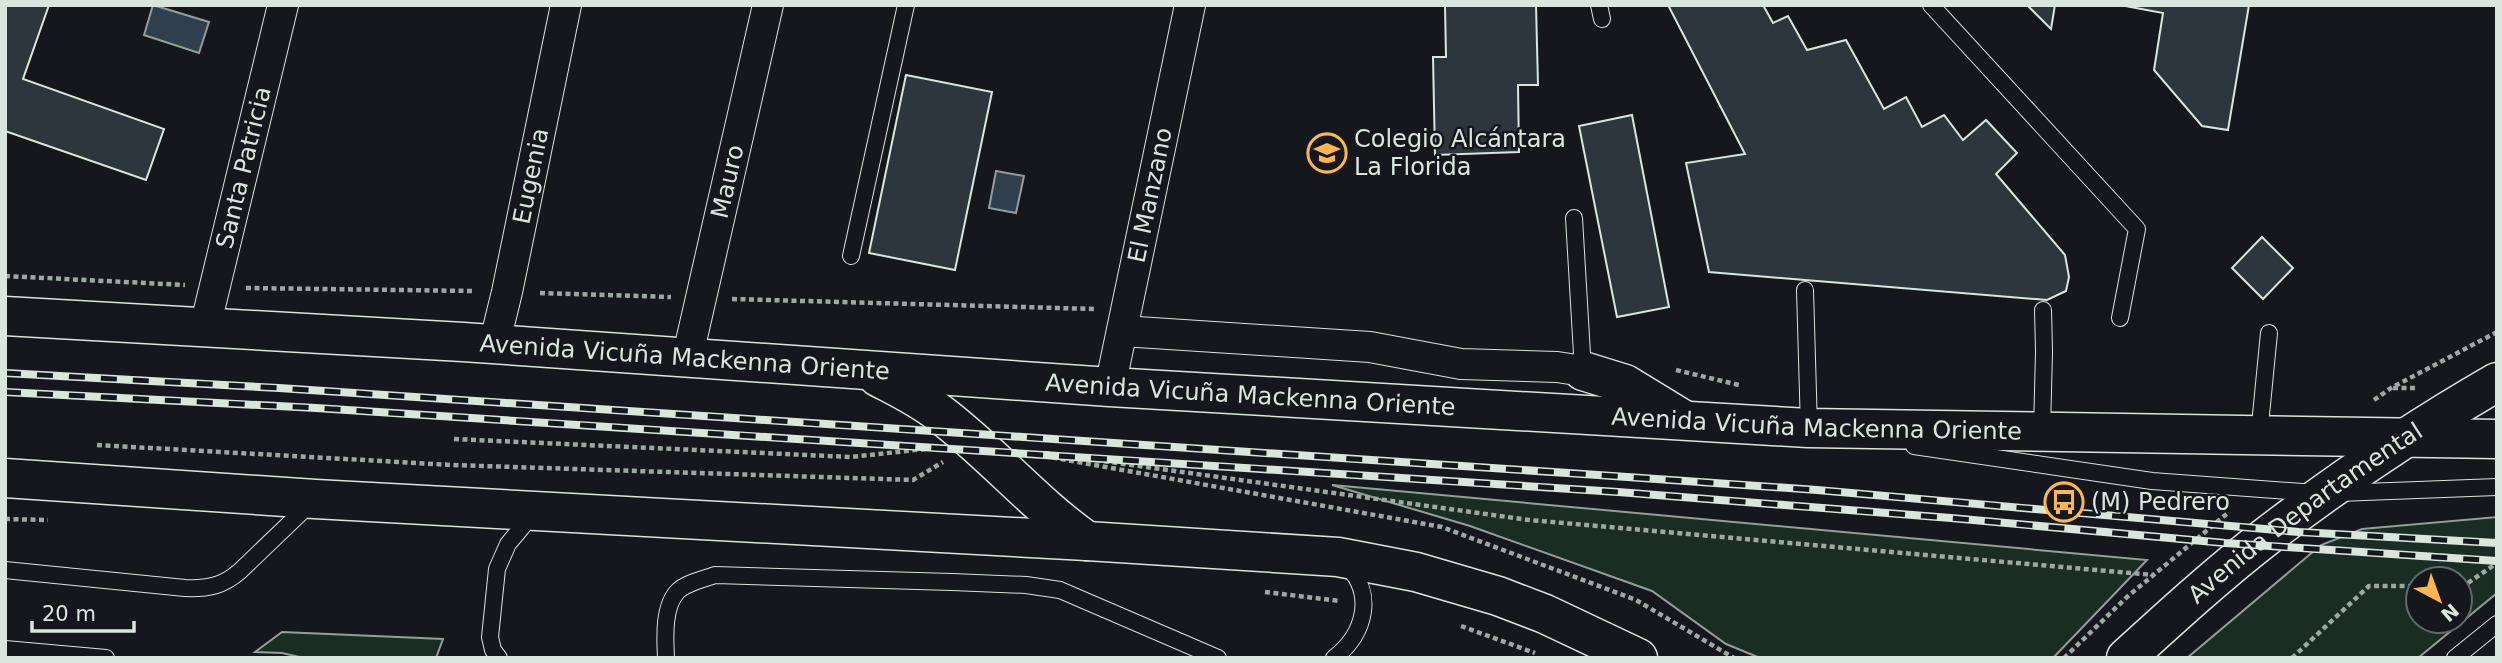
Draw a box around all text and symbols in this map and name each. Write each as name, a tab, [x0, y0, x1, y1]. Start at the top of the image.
street label: Santa Patricia	[211, 84, 277, 251]
street label: El Manzano	[1122, 125, 1178, 265]
place label: Colegio Alcántara La Florida	[1354, 125, 1566, 181]
street label: Eugenia	[507, 126, 554, 226]
school or university icon: Colegio Alcántara La Florida	[1306, 132, 1348, 174]
street label: Mauro	[706, 142, 750, 221]
street label: Avenida Vicuña Mackenna Oriente	[479, 329, 891, 386]
street label: Avenida Vicuña Mackenna Oriente	[1044, 369, 1456, 421]
street label: Avenida Vicuña Mackenna Oriente	[1611, 402, 2022, 445]
street label: Avenida Departamental	[2183, 417, 2428, 609]
bus stop icon: (M) Pedrero	[2043, 481, 2085, 523]
place label: (M) Pedrero	[2091, 488, 2230, 516]
north arrow	[2404, 565, 2474, 635]
scale bar	[32, 590, 133, 634]
text: N	[2437, 599, 2463, 626]
text: 20 m	[42, 602, 96, 626]

